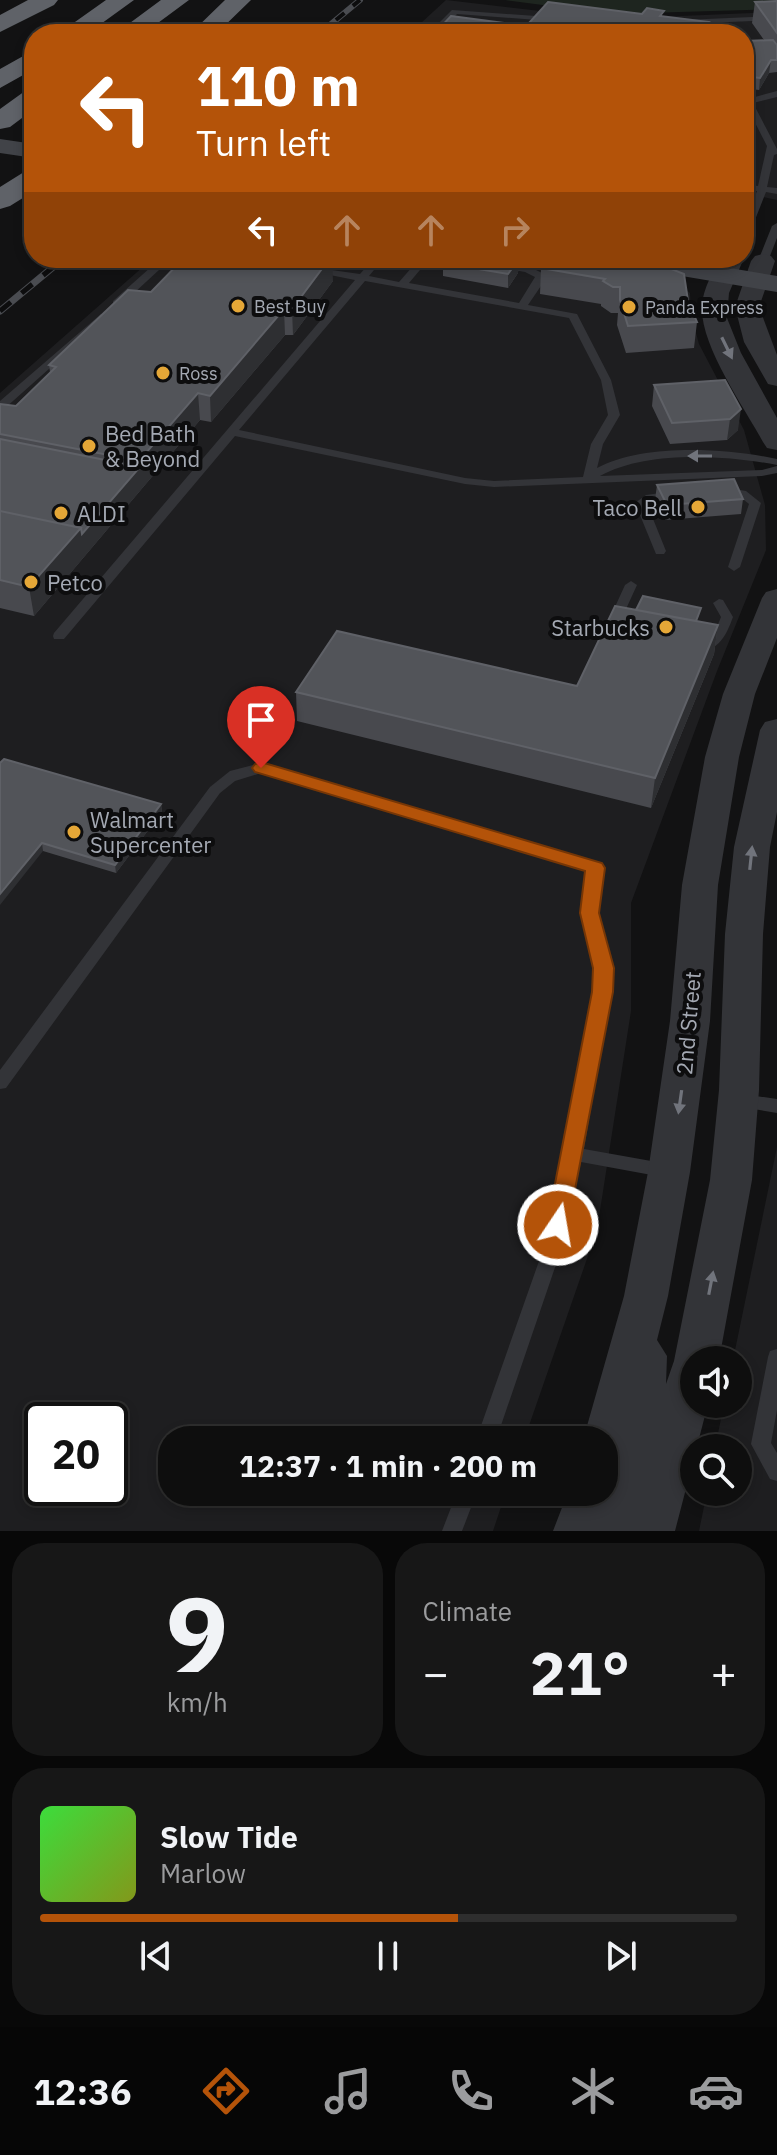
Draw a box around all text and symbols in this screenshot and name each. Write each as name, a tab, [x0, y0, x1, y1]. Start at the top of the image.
text: 110 m	[196, 49, 360, 121]
icon: left	[64, 56, 168, 160]
text: Turn left	[196, 119, 331, 166]
icon: left	[241, 208, 285, 252]
icon: ahead	[325, 208, 369, 252]
icon: ahead	[409, 208, 453, 252]
icon: right	[493, 208, 537, 252]
place label: Best Buy	[254, 295, 326, 318]
place label: Panda Express	[645, 296, 764, 319]
marker: Best Buy	[229, 297, 247, 315]
marker: Panda Express	[620, 298, 638, 316]
one-way arrow	[720, 337, 734, 360]
place label: Ross	[179, 362, 218, 385]
marker: Ross	[154, 364, 172, 382]
place label: Bed Bath & Beyond	[105, 419, 200, 473]
marker: Bed Bath & Beyond	[80, 437, 98, 455]
one-way arrow	[687, 450, 712, 462]
place label: Taco Bell	[592, 493, 682, 522]
marker: Taco Bell	[689, 498, 707, 516]
place label: ALDI	[77, 499, 126, 528]
marker: ALDI	[52, 504, 70, 522]
place label: Petco	[47, 568, 103, 597]
marker: Petco	[22, 573, 40, 591]
place label: Starbucks	[551, 613, 650, 642]
marker: Starbucks	[657, 618, 675, 636]
pin	[227, 686, 295, 768]
icon: arrive	[239, 698, 283, 742]
place label: Walmart Supercenter	[90, 805, 211, 859]
marker: Walmart Supercenter	[65, 823, 83, 841]
one-way arrow	[744, 845, 757, 870]
street label: 2nd Street	[669, 970, 707, 1076]
one-way arrow	[673, 1090, 686, 1115]
position arrow	[516, 1183, 600, 1267]
one-way arrow	[705, 1271, 718, 1296]
map controls	[680, 1346, 752, 1506]
button: sound	[680, 1346, 752, 1418]
speed limit sign: 20	[24, 1402, 128, 1506]
button: search	[680, 1434, 752, 1506]
text: 12:37 · 1 min · 200 m	[239, 1446, 537, 1485]
text: 9	[166, 1565, 228, 1701]
text: Climate	[423, 1594, 512, 1628]
text: 21°	[530, 1633, 630, 1712]
text: −	[423, 1644, 449, 1701]
text: +	[711, 1644, 737, 1701]
text: km/h	[167, 1685, 228, 1719]
text: Slow Tide	[160, 1817, 298, 1856]
text: Marlow	[160, 1856, 246, 1890]
icon: previous	[134, 1934, 178, 1978]
icon: pause	[366, 1934, 410, 1978]
icon: next	[599, 1934, 643, 1978]
icon: directions	[198, 2063, 254, 2119]
icon: music	[320, 2063, 376, 2119]
icon: phone	[443, 2063, 499, 2119]
icon: climate	[565, 2063, 621, 2119]
icon: car	[688, 2063, 744, 2119]
text: 12:36	[33, 2068, 132, 2115]

